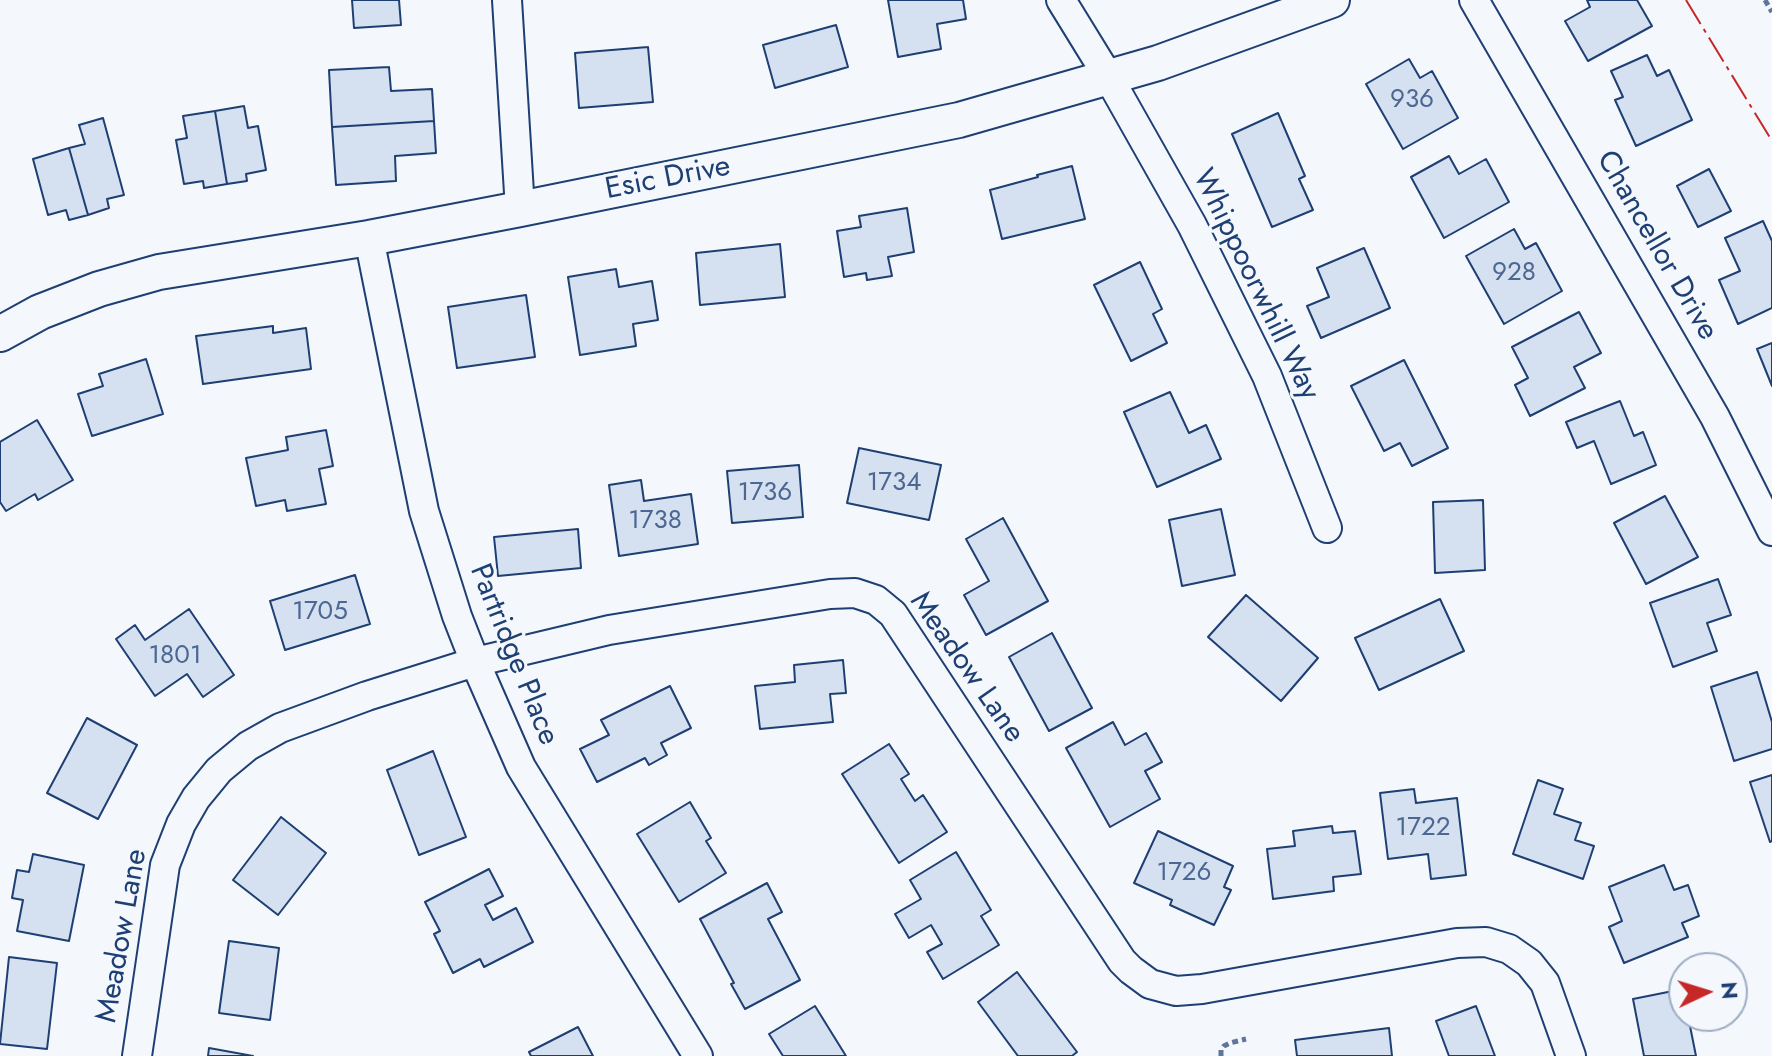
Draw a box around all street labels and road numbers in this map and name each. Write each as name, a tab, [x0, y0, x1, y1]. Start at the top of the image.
street label: Chancellor Drive	[1587, 145, 1725, 347]
street label: Esic Drive	[603, 149, 733, 209]
street label: Whippoorwhill Way	[1184, 164, 1326, 406]
street label: Partridge Place	[460, 559, 566, 751]
street label: Meadow Lane	[901, 586, 1031, 750]
street label: Meadow Lane	[90, 846, 156, 1026]

